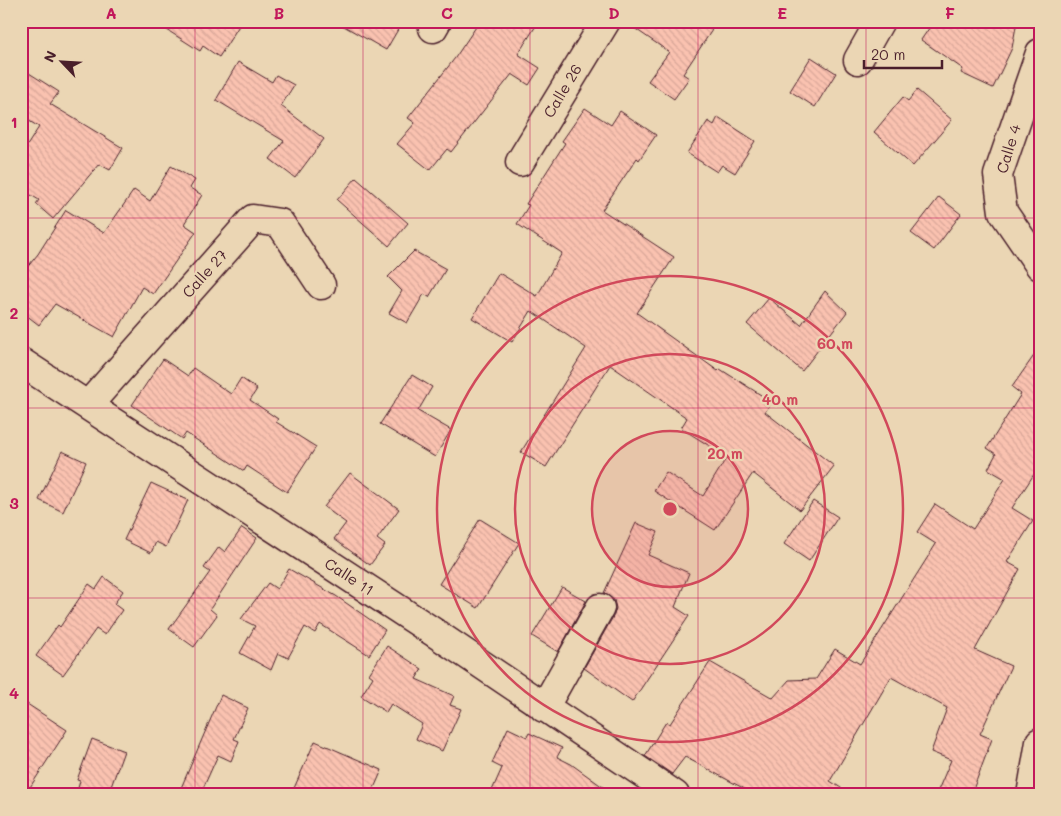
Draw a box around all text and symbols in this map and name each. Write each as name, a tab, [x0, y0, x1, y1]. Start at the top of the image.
text: A	[105, 2, 117, 23]
text: B	[274, 2, 284, 23]
text: C	[441, 2, 453, 23]
text: D	[608, 2, 620, 23]
text: E	[777, 2, 787, 23]
text: F	[945, 2, 955, 23]
north arrow	[38, 38, 88, 88]
scale bar	[864, 38, 941, 70]
text: 20 m	[871, 44, 905, 64]
text: N	[39, 47, 61, 65]
street label: Calle 26	[538, 60, 586, 121]
text: 1	[10, 111, 18, 132]
street label: Calle 4	[991, 121, 1025, 176]
street label: Calle 27	[177, 245, 231, 302]
text: 2	[10, 302, 19, 323]
text: 60 m	[817, 333, 853, 353]
text: 40 m	[762, 389, 798, 409]
text: 20 m	[707, 443, 743, 463]
text: 3	[9, 492, 19, 513]
centre of rings	[661, 500, 679, 518]
street label: Calle 11	[321, 553, 378, 600]
text: 4	[9, 682, 19, 703]

